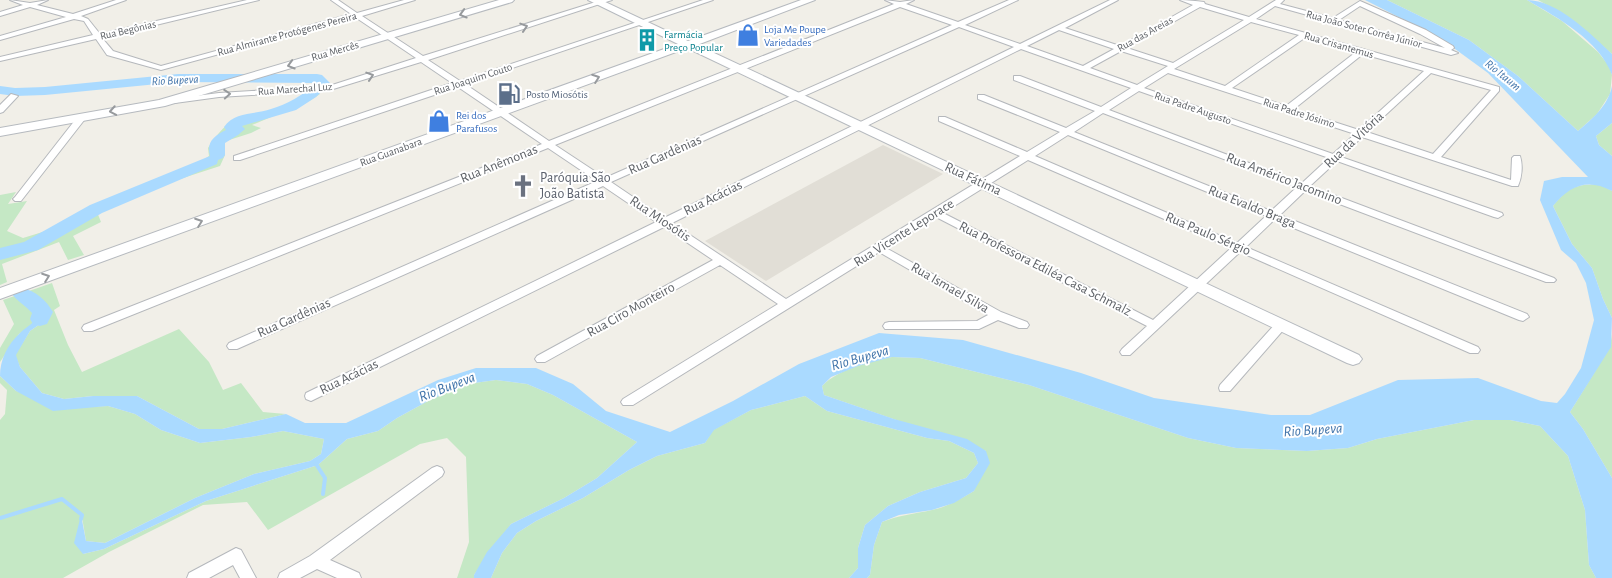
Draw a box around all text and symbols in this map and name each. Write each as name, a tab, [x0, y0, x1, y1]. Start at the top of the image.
one-way arrow	[459, 8, 467, 18]
street label: Rua João Soter Corrêa Júnior	[1305, 8, 1423, 50]
street label: Rua Almirante Protógenes Pereira	[216, 10, 358, 58]
street label: Rua das Areias	[1115, 14, 1175, 54]
street label: Rua Begônias	[99, 18, 157, 42]
shop icon: Loja Me Poupe Variedades	[735, 22, 761, 48]
one-way arrow	[520, 23, 528, 33]
place label: Loja Me Poupe Variedades	[764, 24, 826, 48]
building icon: Farmácia Preço Popular	[634, 27, 660, 53]
place label: Farmácia Preço Popular	[664, 29, 723, 53]
street label: Rua Crisantemus	[1303, 30, 1375, 60]
street label: Rua Mercês	[310, 39, 360, 63]
water label: Rio Itaum	[1483, 57, 1523, 93]
one-way arrow	[287, 59, 296, 69]
street label: Rua Joaquim Couto	[432, 61, 514, 97]
one-way arrow	[365, 72, 373, 82]
water label: Rio Bupeva	[151, 73, 199, 88]
one-way arrow	[591, 74, 600, 84]
street label: Rua Marechal Luz	[257, 81, 333, 97]
fuel station icon: Posto Miosótis	[496, 81, 522, 107]
one-way arrow	[223, 89, 231, 100]
place label: Posto Miosótis	[526, 89, 588, 100]
street label: Rua Padre Augusto	[1153, 90, 1233, 126]
street label: Rua Padre Jósimo	[1262, 96, 1336, 130]
one-way arrow	[109, 106, 118, 116]
shop icon: Rei dos Parafusos	[426, 108, 452, 134]
street label: Rua da Vitória	[1321, 109, 1387, 171]
place label: Rei dos Parafusos	[456, 110, 497, 134]
street label: Rua Gardênias	[626, 133, 704, 177]
street label: Rua Guanabara	[358, 136, 424, 168]
street label: Rua Anêmonas	[458, 142, 540, 186]
street label: Rua Américo Jacomino	[1224, 150, 1344, 208]
street label: Rua Fátima	[942, 160, 1004, 198]
place label: Paróquia São João Batista	[540, 171, 611, 201]
church icon: Paróquia São João Batista	[510, 173, 536, 199]
street label: Rua Acácias	[681, 178, 745, 218]
street label: Rua Evaldo Braga	[1206, 183, 1298, 231]
street label: Rua Miosótis	[627, 194, 693, 244]
street label: Rua Vicente Leporace	[851, 196, 957, 270]
street label: Rua Paulo Sérgio	[1163, 210, 1253, 258]
one-way arrow	[194, 218, 202, 228]
street label: Rua Professora Ediléa Casa Schmalz	[957, 219, 1134, 319]
street label: Rua Ismael Silva	[909, 260, 992, 316]
one-way arrow	[41, 273, 50, 283]
street label: Rua Ciro Monteiro	[585, 280, 677, 340]
street label: Rua Gardênias	[255, 296, 333, 340]
water label: Rio Bupeva	[830, 343, 890, 373]
street label: Rua Acácias	[317, 357, 381, 397]
water label: Rio Bupeva	[417, 369, 477, 405]
water label: Rio Bupeva	[1283, 420, 1343, 440]

